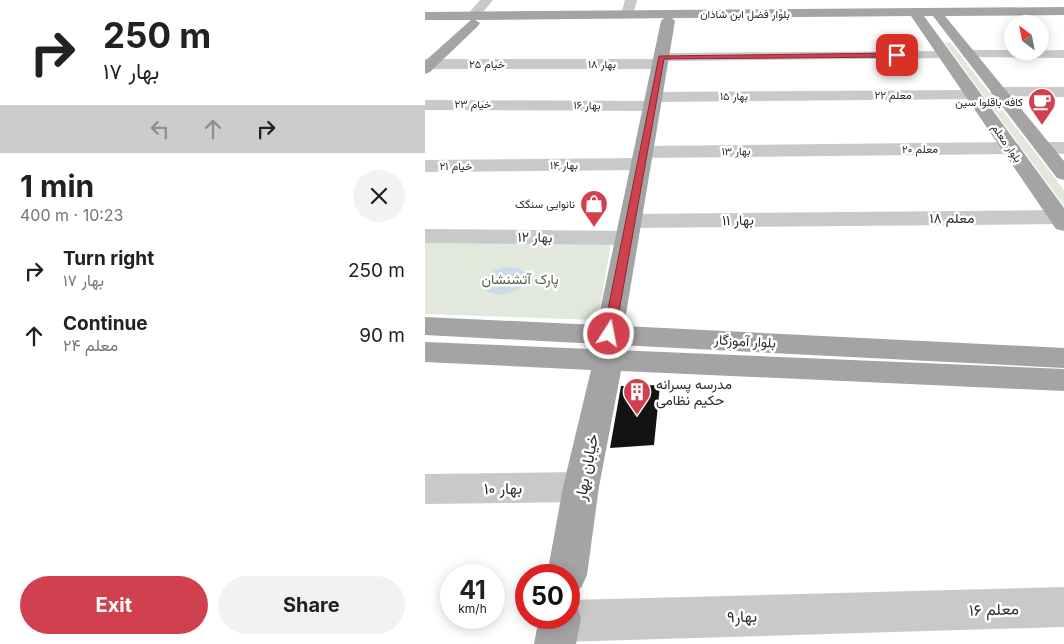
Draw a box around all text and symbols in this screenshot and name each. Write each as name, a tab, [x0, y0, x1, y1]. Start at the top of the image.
street label: بلوار فضل ابن شاذان	[700, 7, 790, 21]
text: 250 m	[103, 14, 211, 56]
north arrow	[1004, 15, 1049, 60]
map controls	[1004, 15, 1049, 60]
icon: right	[20, 20, 85, 85]
pin	[876, 34, 918, 76]
icon: arrive	[883, 41, 911, 69]
street label: خیام ۲۵	[469, 57, 505, 72]
street label: بهار ۱۸	[588, 57, 616, 71]
text: بهار ۱۷	[103, 58, 159, 84]
cafe icon: کافه باقلوا سین	[1027, 87, 1057, 126]
street label: معلم ۲۲	[874, 88, 912, 103]
street label: بهار ۱۵	[720, 89, 748, 103]
place label: کافه باقلوا سین	[955, 95, 1023, 109]
street label: خیام ۲۳	[455, 97, 491, 112]
street label: بهار ۱۶	[573, 98, 601, 112]
icon: left	[146, 115, 174, 143]
icon: ahead	[199, 115, 227, 143]
icon: right	[252, 115, 280, 143]
street label: بلوار معلم	[988, 121, 1025, 165]
street label: معلم ۲۰	[902, 142, 938, 157]
street label: بهار ۱۳	[721, 144, 751, 158]
street label: بهار ۱۴	[550, 158, 578, 172]
street label: خیام ۲۱	[440, 159, 472, 174]
text: 1 min	[20, 168, 94, 204]
button: close	[353, 170, 405, 222]
shop icon: نانوایی سنگک	[579, 189, 609, 228]
place label: نانوایی سنگک	[515, 197, 575, 211]
text: 400 m · 10:23	[20, 205, 124, 225]
street label: معلم ۱۸	[929, 209, 975, 227]
street label: بهار ۱۱	[722, 211, 754, 229]
street label: بهار ۱۲	[517, 228, 553, 246]
text: Turn right	[63, 247, 154, 270]
icon: right	[20, 257, 48, 285]
text: 250 m	[348, 259, 405, 282]
text: بهار ۱۷	[63, 270, 104, 290]
park label: پارک آتشنشان	[481, 270, 559, 289]
position arrow	[582, 307, 634, 359]
text: Continue	[63, 312, 148, 335]
icon: ahead	[20, 322, 48, 350]
text: 90 m	[359, 324, 405, 347]
street label: بلوار آموزگار	[713, 330, 776, 352]
text: معلم ۲۴	[63, 335, 118, 355]
place label: مدرسه پسرانه حکیم نظامی	[656, 375, 732, 409]
building icon: مدرسه پسرانه حکیم نظامی	[622, 377, 652, 416]
street label: خیابان بهار	[570, 432, 603, 503]
street label: بهار ۱۰	[484, 478, 522, 499]
speed limit sign: 50	[515, 564, 580, 629]
text: 41	[459, 575, 486, 605]
button: Exit	[20, 576, 208, 634]
button: Share	[218, 576, 405, 634]
street label: معلم ۱۶	[969, 598, 1019, 621]
text: km/h	[458, 601, 487, 616]
street label: بهار۹	[727, 605, 757, 628]

